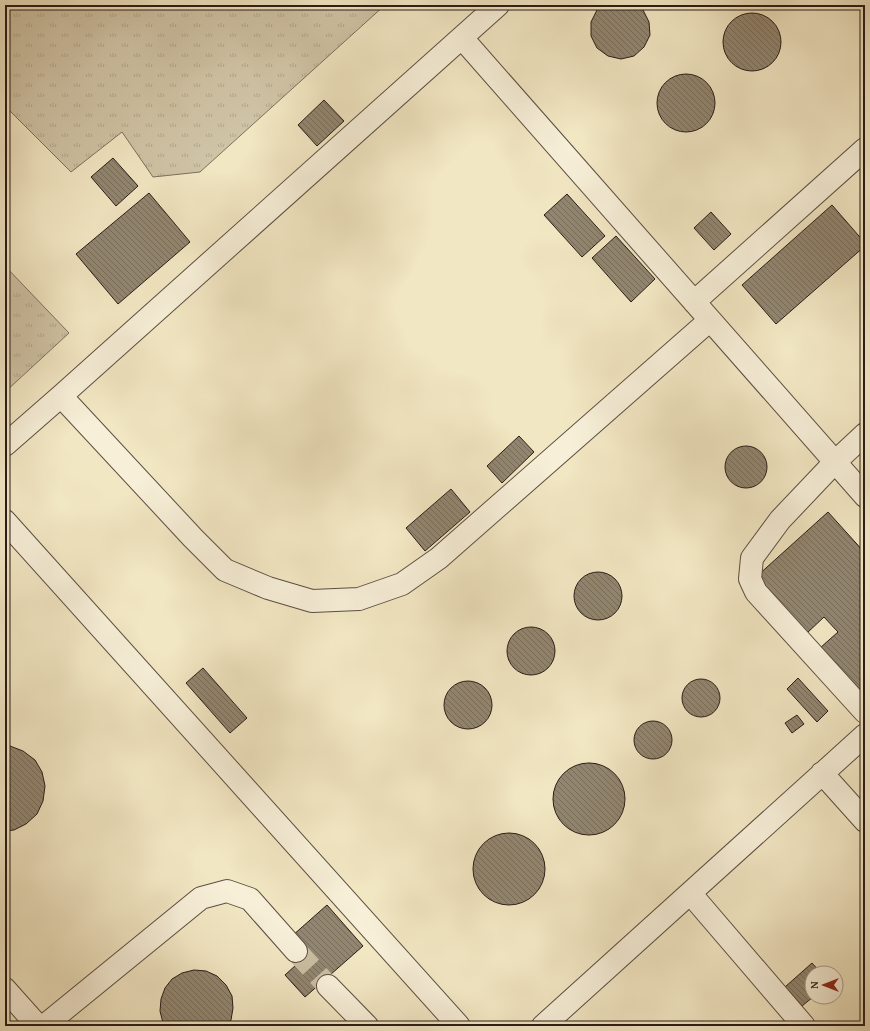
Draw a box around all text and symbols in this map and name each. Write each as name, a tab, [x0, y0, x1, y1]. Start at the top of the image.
north arrow	[804, 965, 844, 1005]
text: N	[806, 981, 822, 989]

